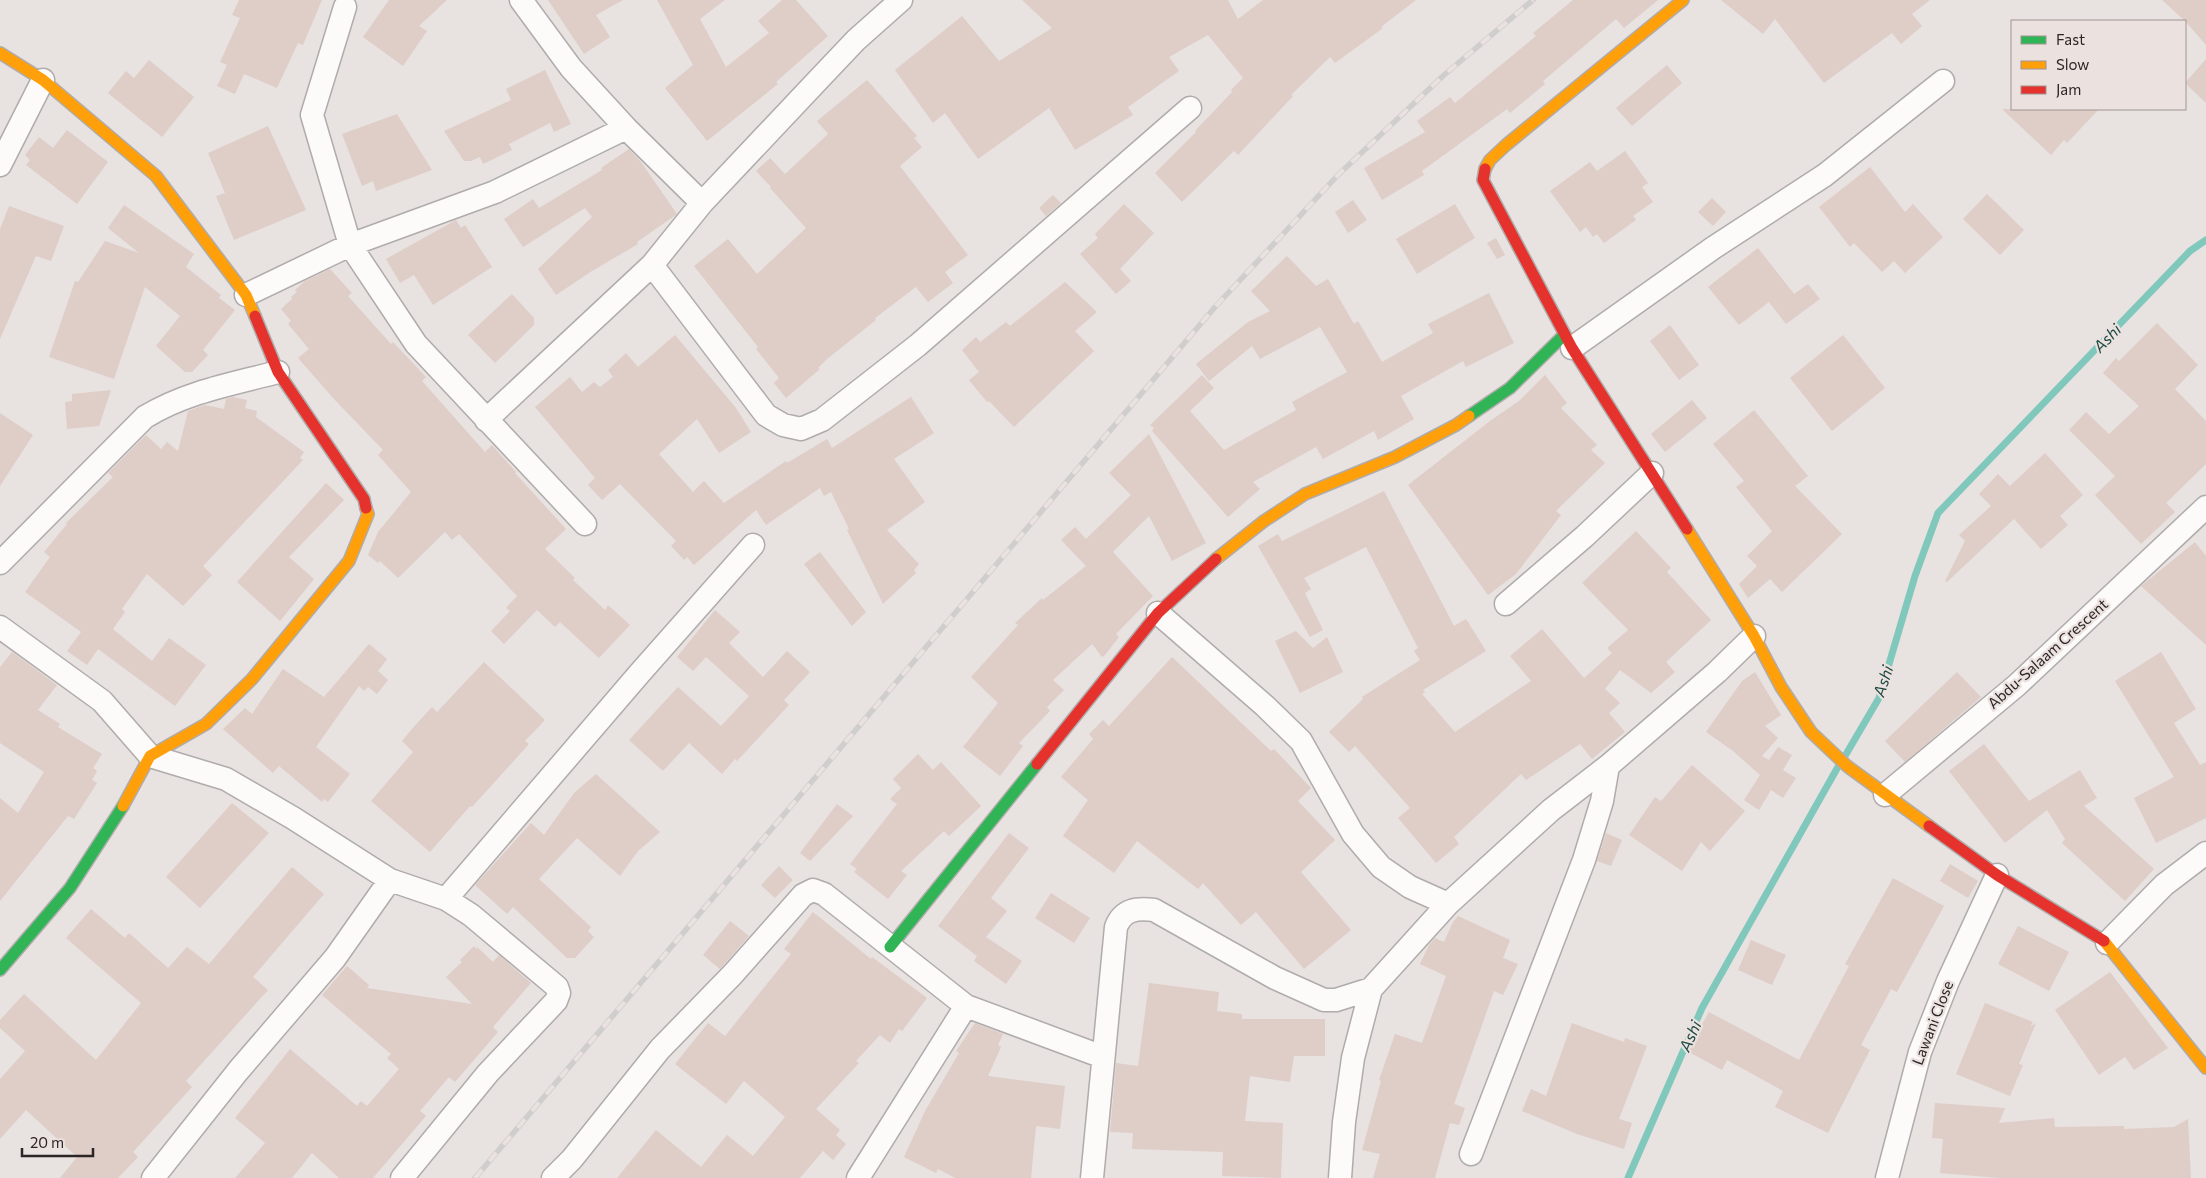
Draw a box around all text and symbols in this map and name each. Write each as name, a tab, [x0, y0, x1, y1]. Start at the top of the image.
legend	[2011, 20, 2186, 110]
text: Fast	[2056, 30, 2085, 48]
text: Slow	[2056, 55, 2089, 73]
text: Jam	[2056, 80, 2081, 98]
water label: Ashi	[2088, 319, 2125, 356]
street label: Abdu-Salaam Crescent	[1984, 595, 2111, 712]
water label: Ashi	[1868, 662, 1897, 700]
street label: Lawani Close	[1908, 978, 1956, 1067]
water label: Ashi	[1674, 1017, 1705, 1055]
scale bar	[22, 1126, 94, 1158]
text: 20 m	[30, 1133, 64, 1151]

